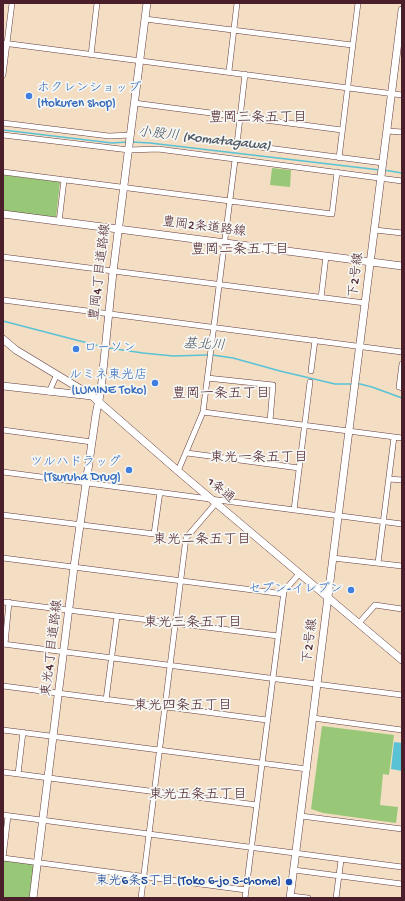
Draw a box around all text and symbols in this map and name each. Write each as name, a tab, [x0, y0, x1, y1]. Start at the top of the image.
place label: ホクレンショップ (Hokuren shop)	[37, 81, 141, 112]
marker: ホクレンショップ (Hokuren shop)	[24, 91, 34, 101]
district label: 豊岡三条五丁目	[209, 111, 307, 127]
water label: 小股川 (Komatagawa)	[137, 125, 271, 155]
street label: 豊岡2条道路線	[161, 215, 247, 241]
street label: 豊岡4丁目道路線	[87, 223, 115, 321]
district label: 豊岡二条五丁目	[191, 243, 289, 259]
street label: 下2号線	[346, 252, 368, 298]
water label: 基北川	[183, 337, 225, 355]
place label: ローソン	[84, 341, 136, 357]
marker: ローソン	[71, 344, 81, 354]
place label: ルミネ東光店 (LUMINE Toko)	[69, 368, 147, 399]
marker: ルミネ東光店 (LUMINE Toko)	[150, 378, 160, 388]
district label: 豊岡一条五丁目	[172, 387, 270, 403]
district label: 東光一条五丁目	[210, 451, 308, 467]
place label: ツルハドラッグ (Tsuruha Drug)	[30, 455, 121, 486]
marker: ツルハドラッグ (Tsuruha Drug)	[124, 465, 134, 475]
street label: 1条通	[203, 475, 237, 507]
district label: 東光二条五丁目	[153, 533, 251, 549]
place label: セブン-イレブン	[248, 582, 343, 598]
marker: セブン-イレブン	[346, 585, 356, 595]
street label: 東光4丁目道路線	[39, 599, 67, 697]
district label: 東光三条五丁目	[144, 616, 242, 632]
street label: 下2号線	[300, 618, 322, 664]
district label: 東光四条五丁目	[134, 699, 232, 715]
district label: 東光五条五丁目	[149, 788, 247, 804]
place label: 東光6条5丁目 (Toko 6-jo 5-chome)	[95, 874, 281, 890]
marker: 東光6条5丁目 (Toko 6-jo 5-chome)	[284, 877, 294, 887]

